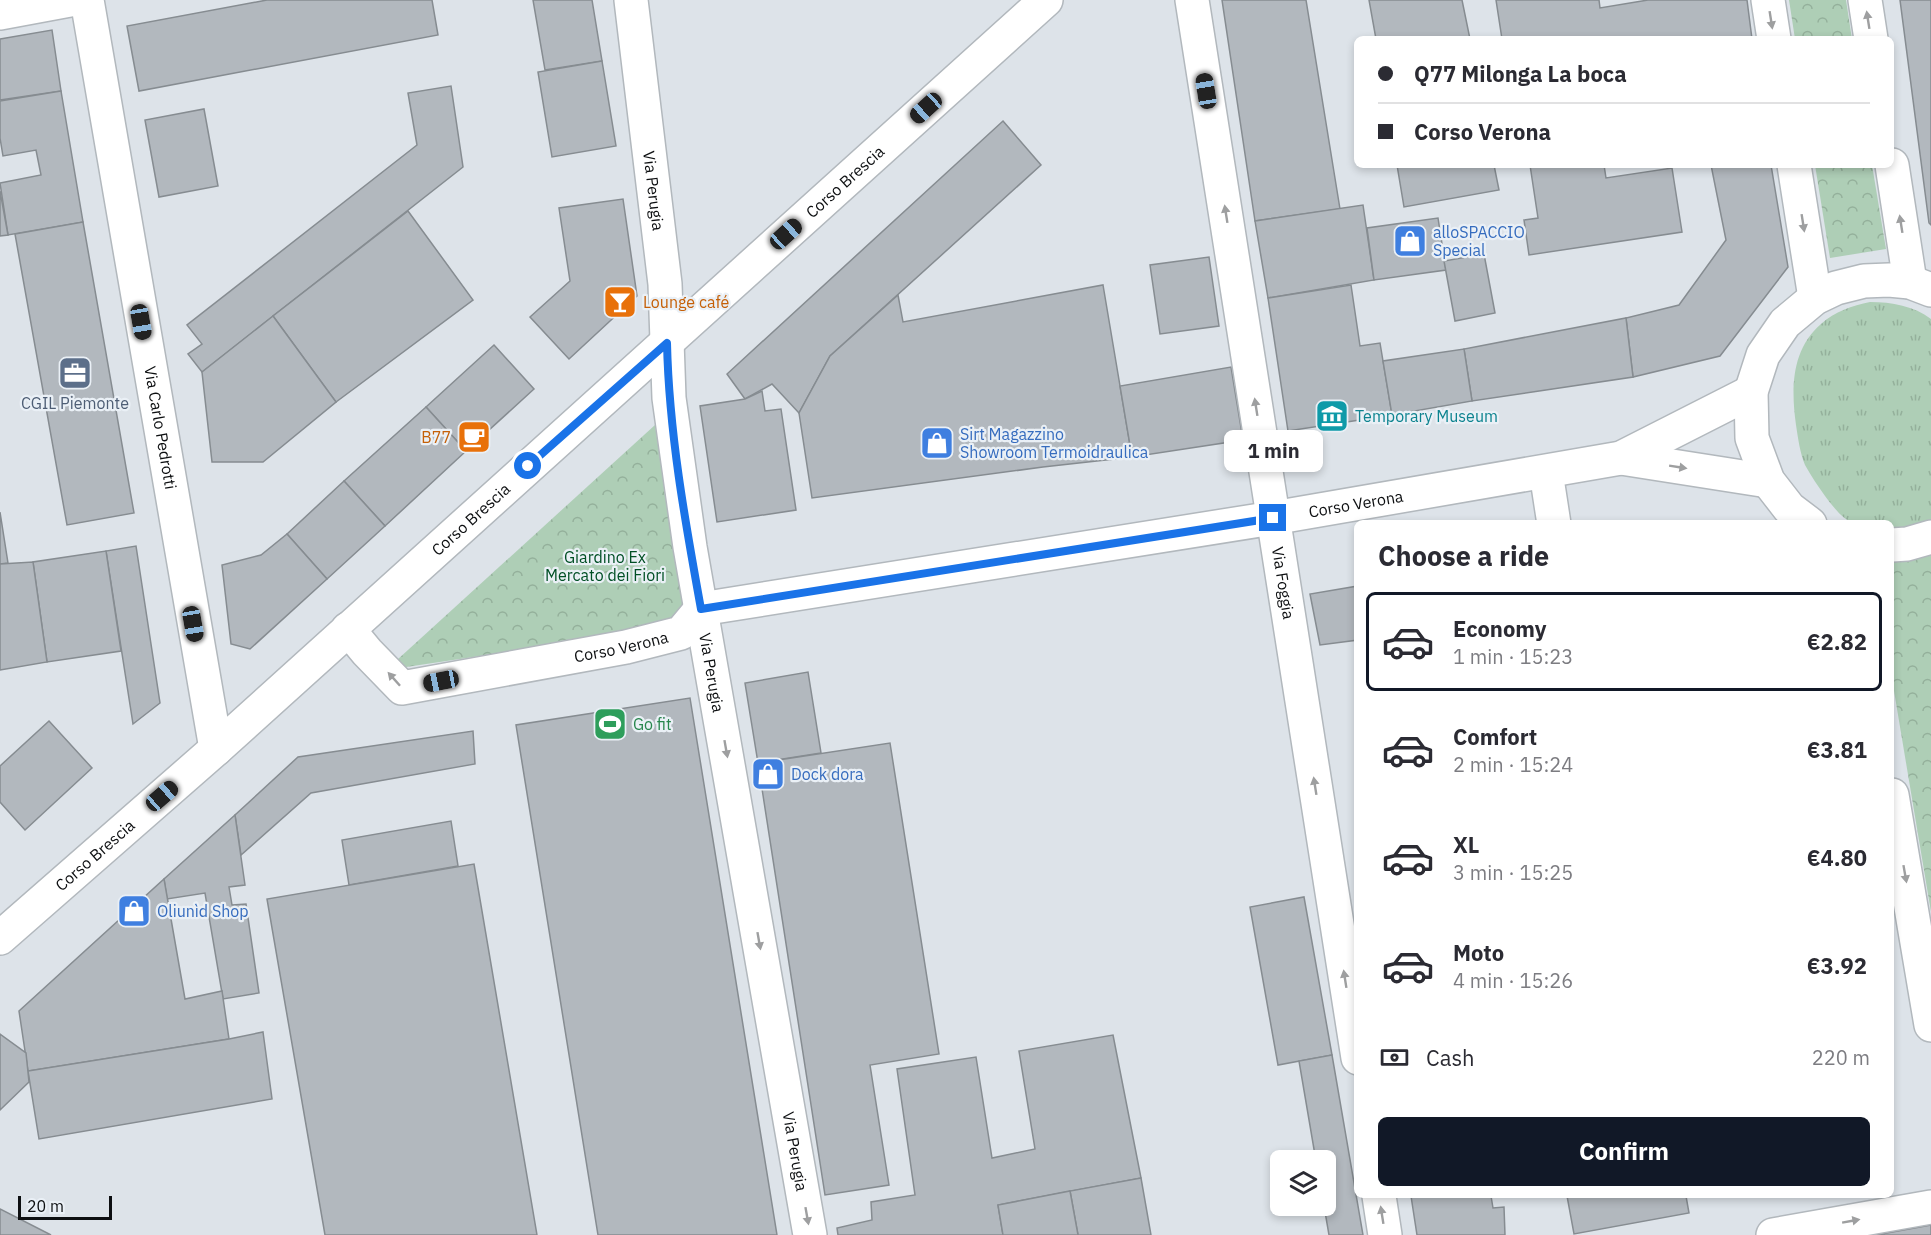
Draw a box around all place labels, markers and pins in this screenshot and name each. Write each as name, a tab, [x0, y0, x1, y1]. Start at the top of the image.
place label: alloSPACCIO Special	[1433, 222, 1525, 260]
shop icon: alloSPACCIO Special	[1392, 223, 1428, 259]
bar icon: Lounge café	[602, 284, 638, 320]
place label: Lounge café	[643, 292, 730, 312]
office icon: CGIL Piemonte	[57, 355, 93, 391]
place label: CGIL Piemonte	[21, 393, 129, 413]
museum icon: Temporary Museum	[1314, 398, 1350, 434]
place label: Temporary Museum	[1355, 406, 1498, 426]
cafe icon: B77	[456, 419, 492, 455]
place label: Sirt Magazzino Showroom Termoidraulica	[960, 424, 1149, 462]
shop icon: Sirt Magazzino Showroom Termoidraulica	[919, 425, 955, 461]
place label: B77	[421, 427, 451, 447]
sports icon: Go fit	[592, 706, 628, 742]
place label: Go fit	[633, 714, 672, 734]
shop icon: Dock dora	[750, 756, 786, 792]
place label: Dock dora	[791, 764, 864, 784]
shop icon: Oliunìd Shop	[116, 893, 152, 929]
place label: Oliunìd Shop	[157, 901, 249, 921]

